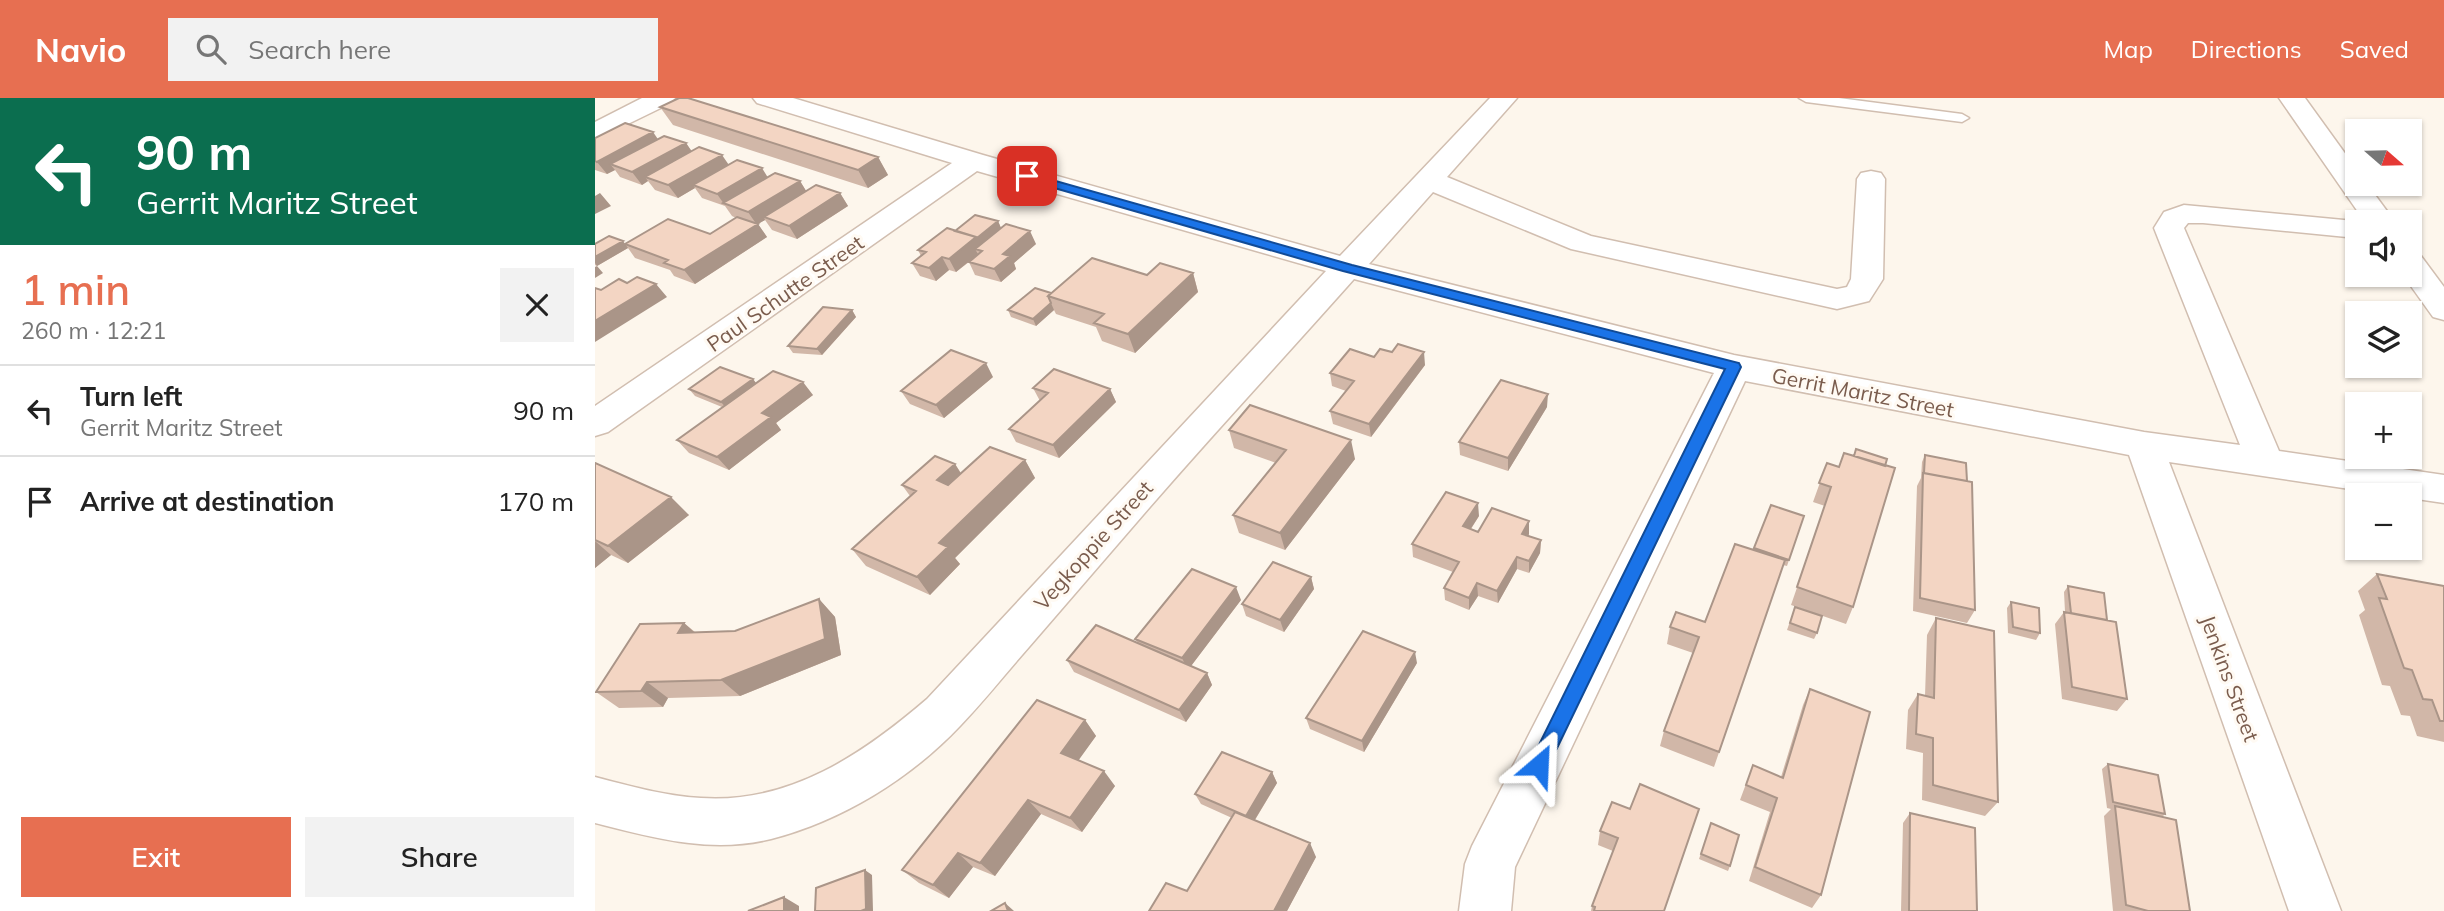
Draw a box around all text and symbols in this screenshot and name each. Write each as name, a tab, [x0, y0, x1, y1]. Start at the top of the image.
search box	[168, 18, 658, 81]
text: Navio	[35, 29, 126, 70]
icon: search	[192, 30, 230, 68]
text: Search here	[248, 33, 391, 66]
text: Map	[2103, 34, 2153, 64]
text: Directions	[2191, 34, 2302, 64]
text: Saved	[2340, 34, 2409, 64]
north arrow	[2345, 119, 2422, 196]
map controls	[2345, 119, 2422, 560]
text: 90 m	[136, 121, 252, 182]
icon: left	[21, 126, 112, 217]
pin	[997, 146, 1057, 206]
icon: arrive	[1008, 157, 1046, 195]
text: Gerrit Maritz Street	[136, 182, 418, 222]
button: sound	[2345, 210, 2422, 287]
street label: Paul Schutte Street	[702, 229, 868, 357]
text: 1 min	[21, 263, 130, 316]
button: close	[500, 268, 574, 342]
button: layers	[2345, 301, 2422, 378]
text: 260 m · 12:21	[21, 316, 166, 345]
street label: Gerrit Maritz Street	[1770, 362, 1956, 422]
text: Turn left	[80, 380, 182, 413]
icon: left	[21, 392, 59, 430]
button: +	[2345, 392, 2422, 469]
text: 90 m	[513, 394, 574, 427]
text: Gerrit Maritz Street	[80, 413, 283, 442]
street label: Vegkoppie Street	[1028, 475, 1158, 615]
icon: arrive	[21, 483, 59, 521]
button: −	[2345, 483, 2422, 560]
text: Arrive at destination	[80, 485, 335, 518]
text: 170 m	[498, 485, 574, 518]
street label: Jenkins Street	[2195, 611, 2265, 745]
position arrow	[1502, 728, 1576, 802]
button: Exit	[21, 817, 291, 897]
button: Share	[305, 817, 574, 897]

